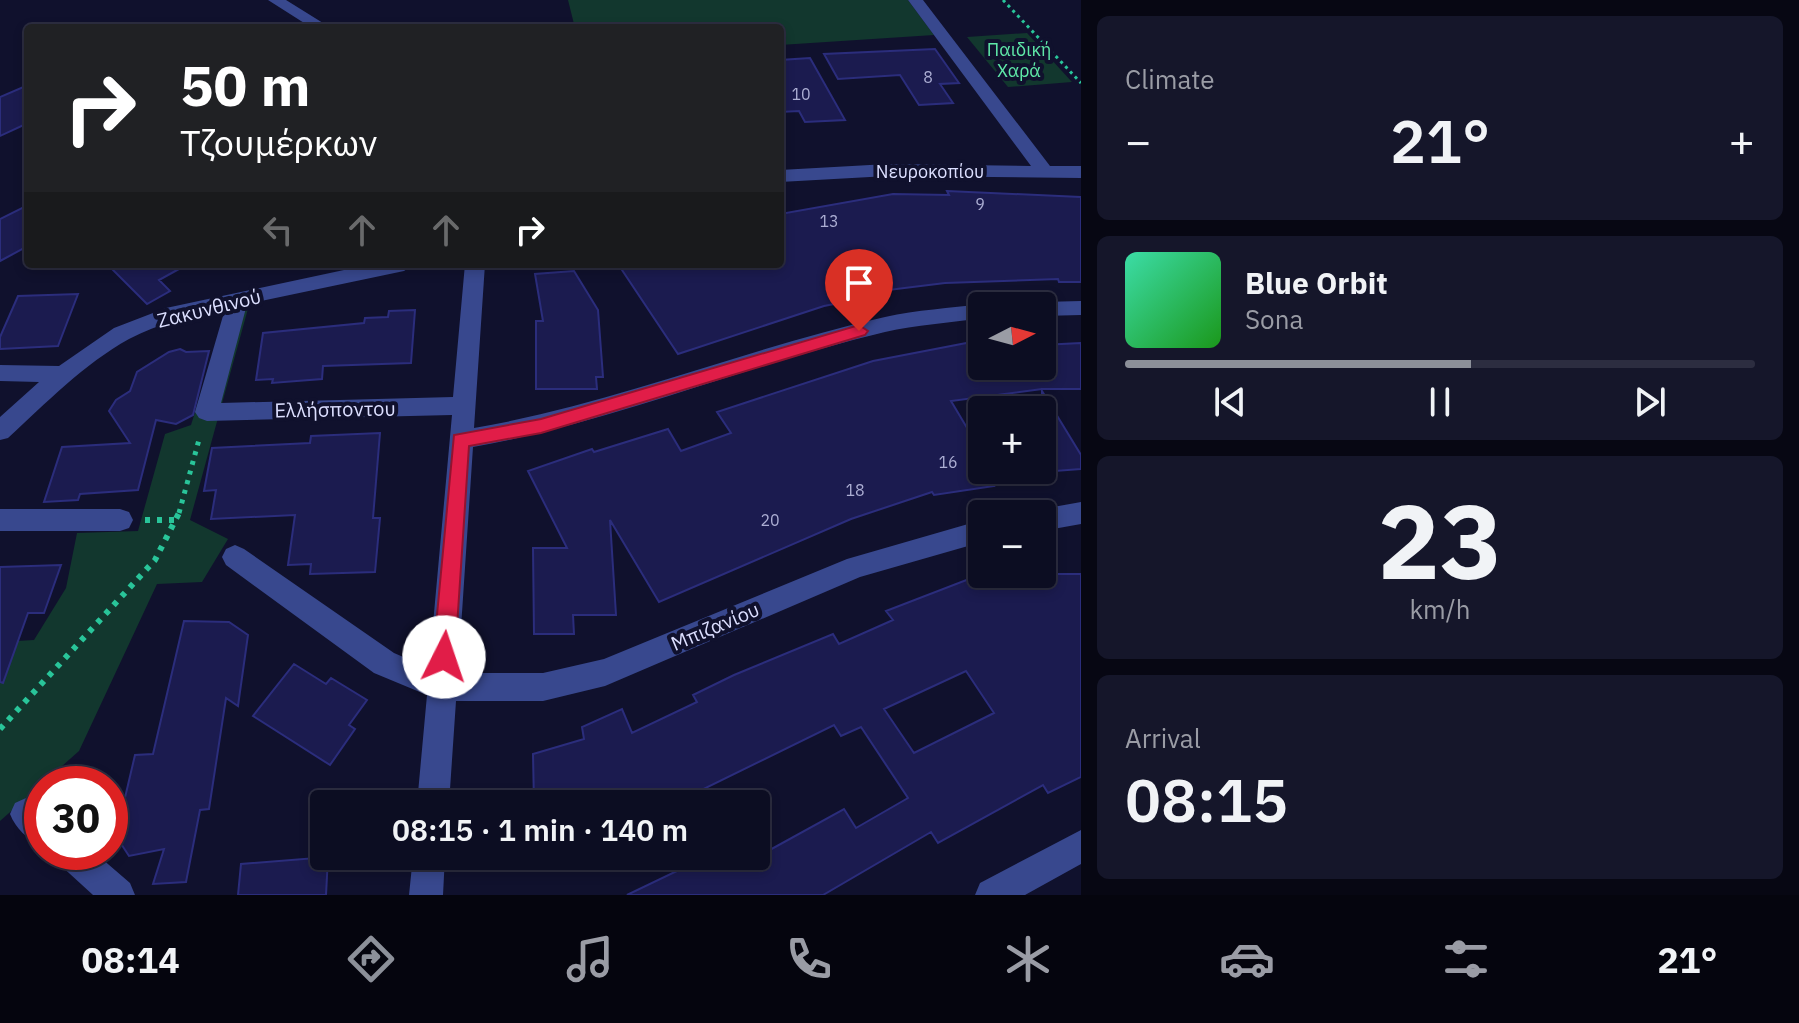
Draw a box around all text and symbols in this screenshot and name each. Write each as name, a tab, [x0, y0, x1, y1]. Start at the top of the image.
park label: Παιδική Χαρά	[987, 38, 1051, 82]
text: 50 m	[180, 49, 310, 121]
icon: right	[48, 56, 152, 160]
text: Climate	[1125, 62, 1215, 96]
house number: 8	[923, 67, 933, 87]
house number: 10	[791, 84, 811, 104]
text: 21°	[1390, 101, 1490, 180]
text: −	[1125, 112, 1151, 169]
text: +	[1729, 112, 1755, 169]
text: Τζουμέρκων	[180, 119, 377, 166]
street label: Νευροκοπίου	[876, 160, 984, 183]
house number: 9	[975, 194, 985, 214]
icon: left	[256, 208, 300, 252]
icon: ahead	[340, 208, 384, 252]
icon: ahead	[424, 208, 468, 252]
icon: right	[508, 208, 552, 252]
house number: 13	[819, 211, 839, 231]
pin	[825, 249, 893, 331]
icon: arrive	[837, 261, 881, 305]
text: Blue Orbit	[1245, 263, 1388, 302]
street label: Ζακυνθινού	[154, 282, 264, 334]
north arrow	[968, 292, 1056, 380]
map controls	[968, 292, 1056, 588]
text: Sona	[1245, 302, 1303, 336]
icon: previous	[1208, 380, 1252, 424]
icon: pause	[1418, 380, 1462, 424]
icon: next	[1628, 380, 1672, 424]
street label: Ελλήσποντου	[274, 394, 396, 424]
button: +	[968, 396, 1056, 484]
house number: 16	[938, 452, 958, 472]
text: 23	[1378, 472, 1502, 608]
house number: 18	[845, 480, 865, 500]
button: −	[968, 500, 1056, 588]
house number: 20	[760, 510, 780, 530]
text: km/h	[1409, 592, 1471, 626]
street label: Μπιζανίου	[667, 595, 763, 657]
position arrow	[402, 615, 486, 699]
text: Arrival	[1125, 721, 1201, 755]
text: 08:15	[1125, 760, 1288, 839]
speed limit sign: 30	[24, 766, 128, 870]
text: 08:15 · 1 min · 140 m	[392, 810, 688, 849]
icon: directions	[343, 931, 399, 987]
icon: music	[562, 931, 618, 987]
icon: phone	[781, 931, 837, 987]
icon: climate	[1000, 931, 1056, 987]
icon: car	[1219, 931, 1275, 987]
icon: filters	[1438, 931, 1494, 987]
text: 08:14	[82, 936, 180, 983]
text: 21°	[1657, 936, 1717, 983]

